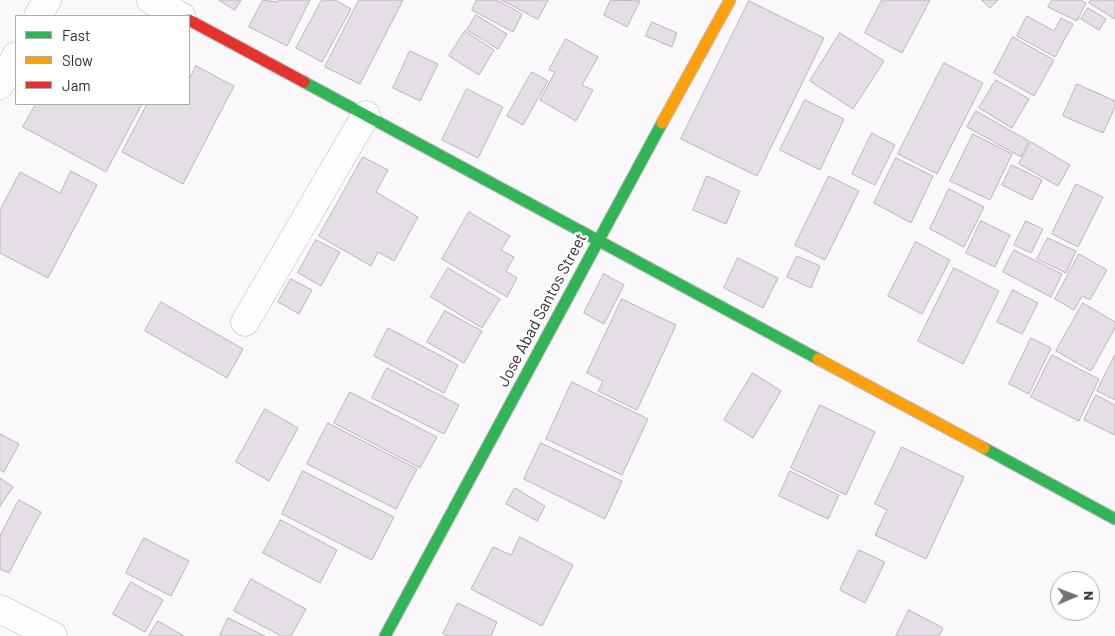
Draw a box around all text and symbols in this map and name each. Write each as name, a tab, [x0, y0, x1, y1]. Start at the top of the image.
legend	[15, 15, 190, 105]
text: Fast	[62, 26, 90, 44]
text: Slow	[62, 51, 93, 69]
text: Jam	[62, 76, 91, 94]
street label: Jose Abad Santos Street	[493, 230, 591, 390]
north arrow	[1050, 571, 1100, 621]
text: N	[1081, 591, 1098, 601]

